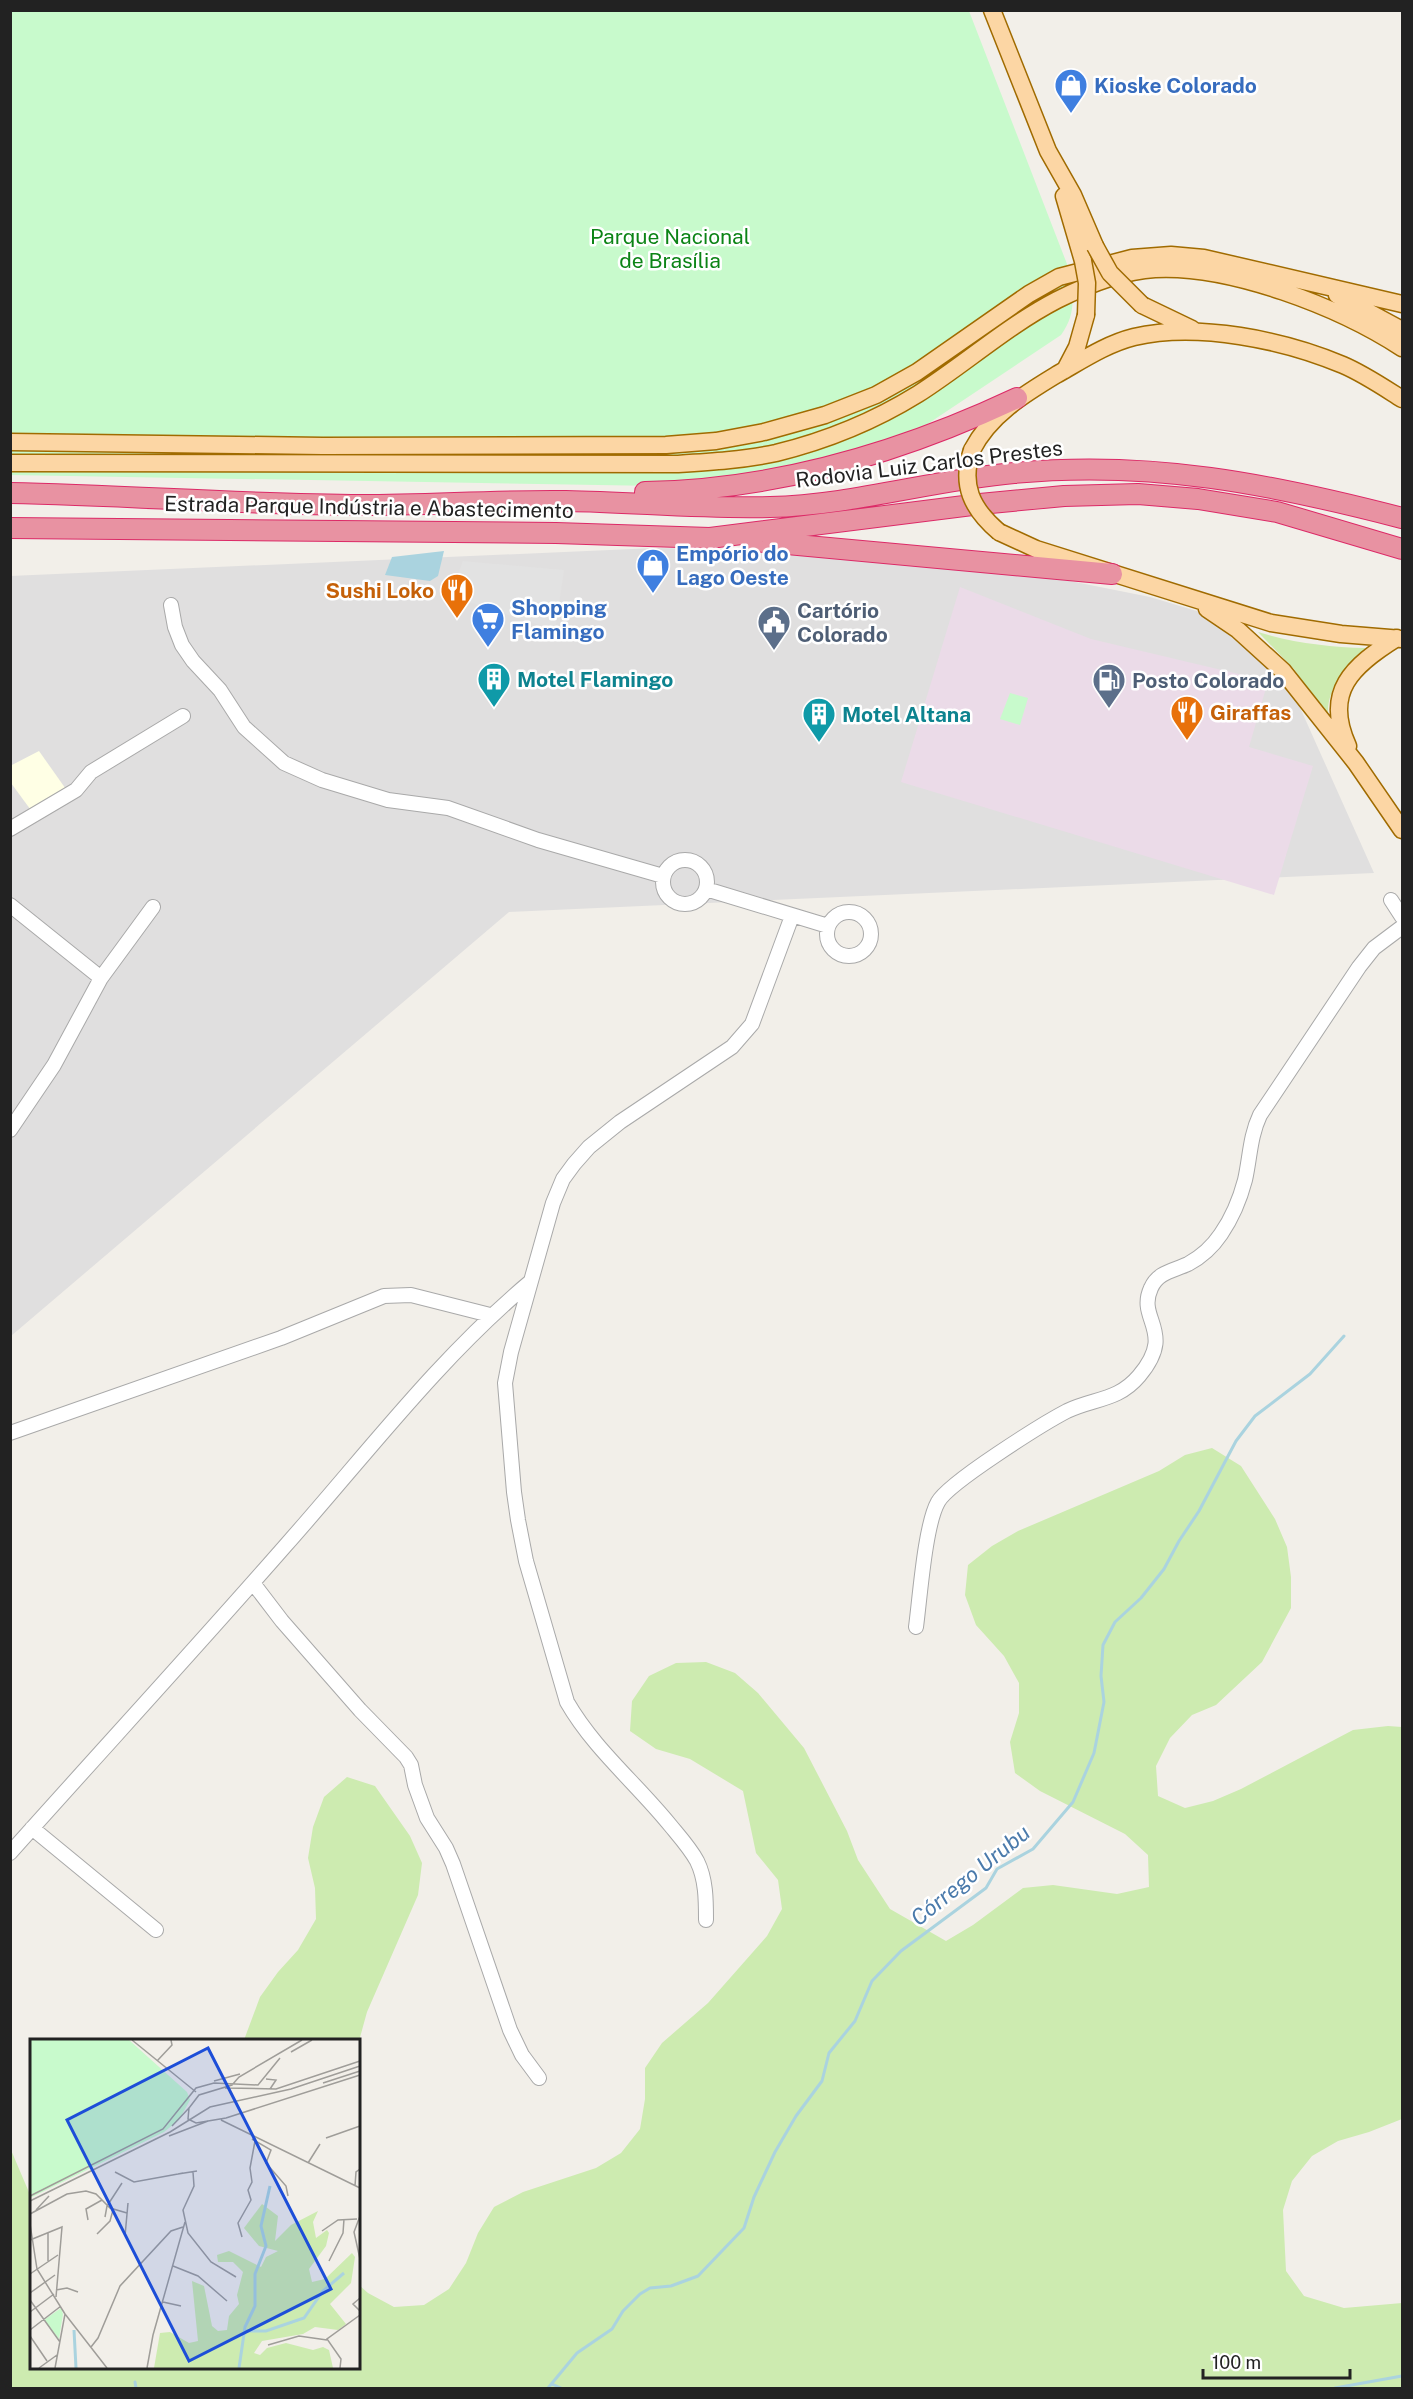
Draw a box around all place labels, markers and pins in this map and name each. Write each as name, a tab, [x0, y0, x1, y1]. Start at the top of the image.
shop icon: Kioske Colorado	[1053, 67, 1089, 114]
place label: Kioske Colorado	[1094, 73, 1257, 98]
place label: Empório do Lago Oeste	[676, 541, 789, 590]
shop icon: Empório do Lago Oeste	[635, 547, 671, 594]
restaurant icon: Sushi Loko	[439, 572, 475, 619]
place label: Sushi Loko	[325, 578, 434, 603]
place label: Shopping Flamingo	[511, 595, 607, 644]
place label: Cartório Colorado	[797, 598, 888, 647]
supermarket icon: Shopping Flamingo	[470, 601, 506, 648]
public building icon: Cartório Colorado	[756, 604, 792, 651]
building icon: Motel Flamingo	[476, 661, 512, 708]
fuel station icon: Posto Colorado	[1091, 662, 1127, 709]
place label: Motel Flamingo	[517, 667, 673, 692]
place label: Posto Colorado	[1132, 668, 1284, 693]
restaurant icon: Giraffas	[1169, 694, 1205, 741]
building icon: Motel Altana	[801, 696, 837, 743]
place label: Giraffas	[1210, 700, 1291, 725]
place label: Motel Altana	[842, 702, 971, 727]

